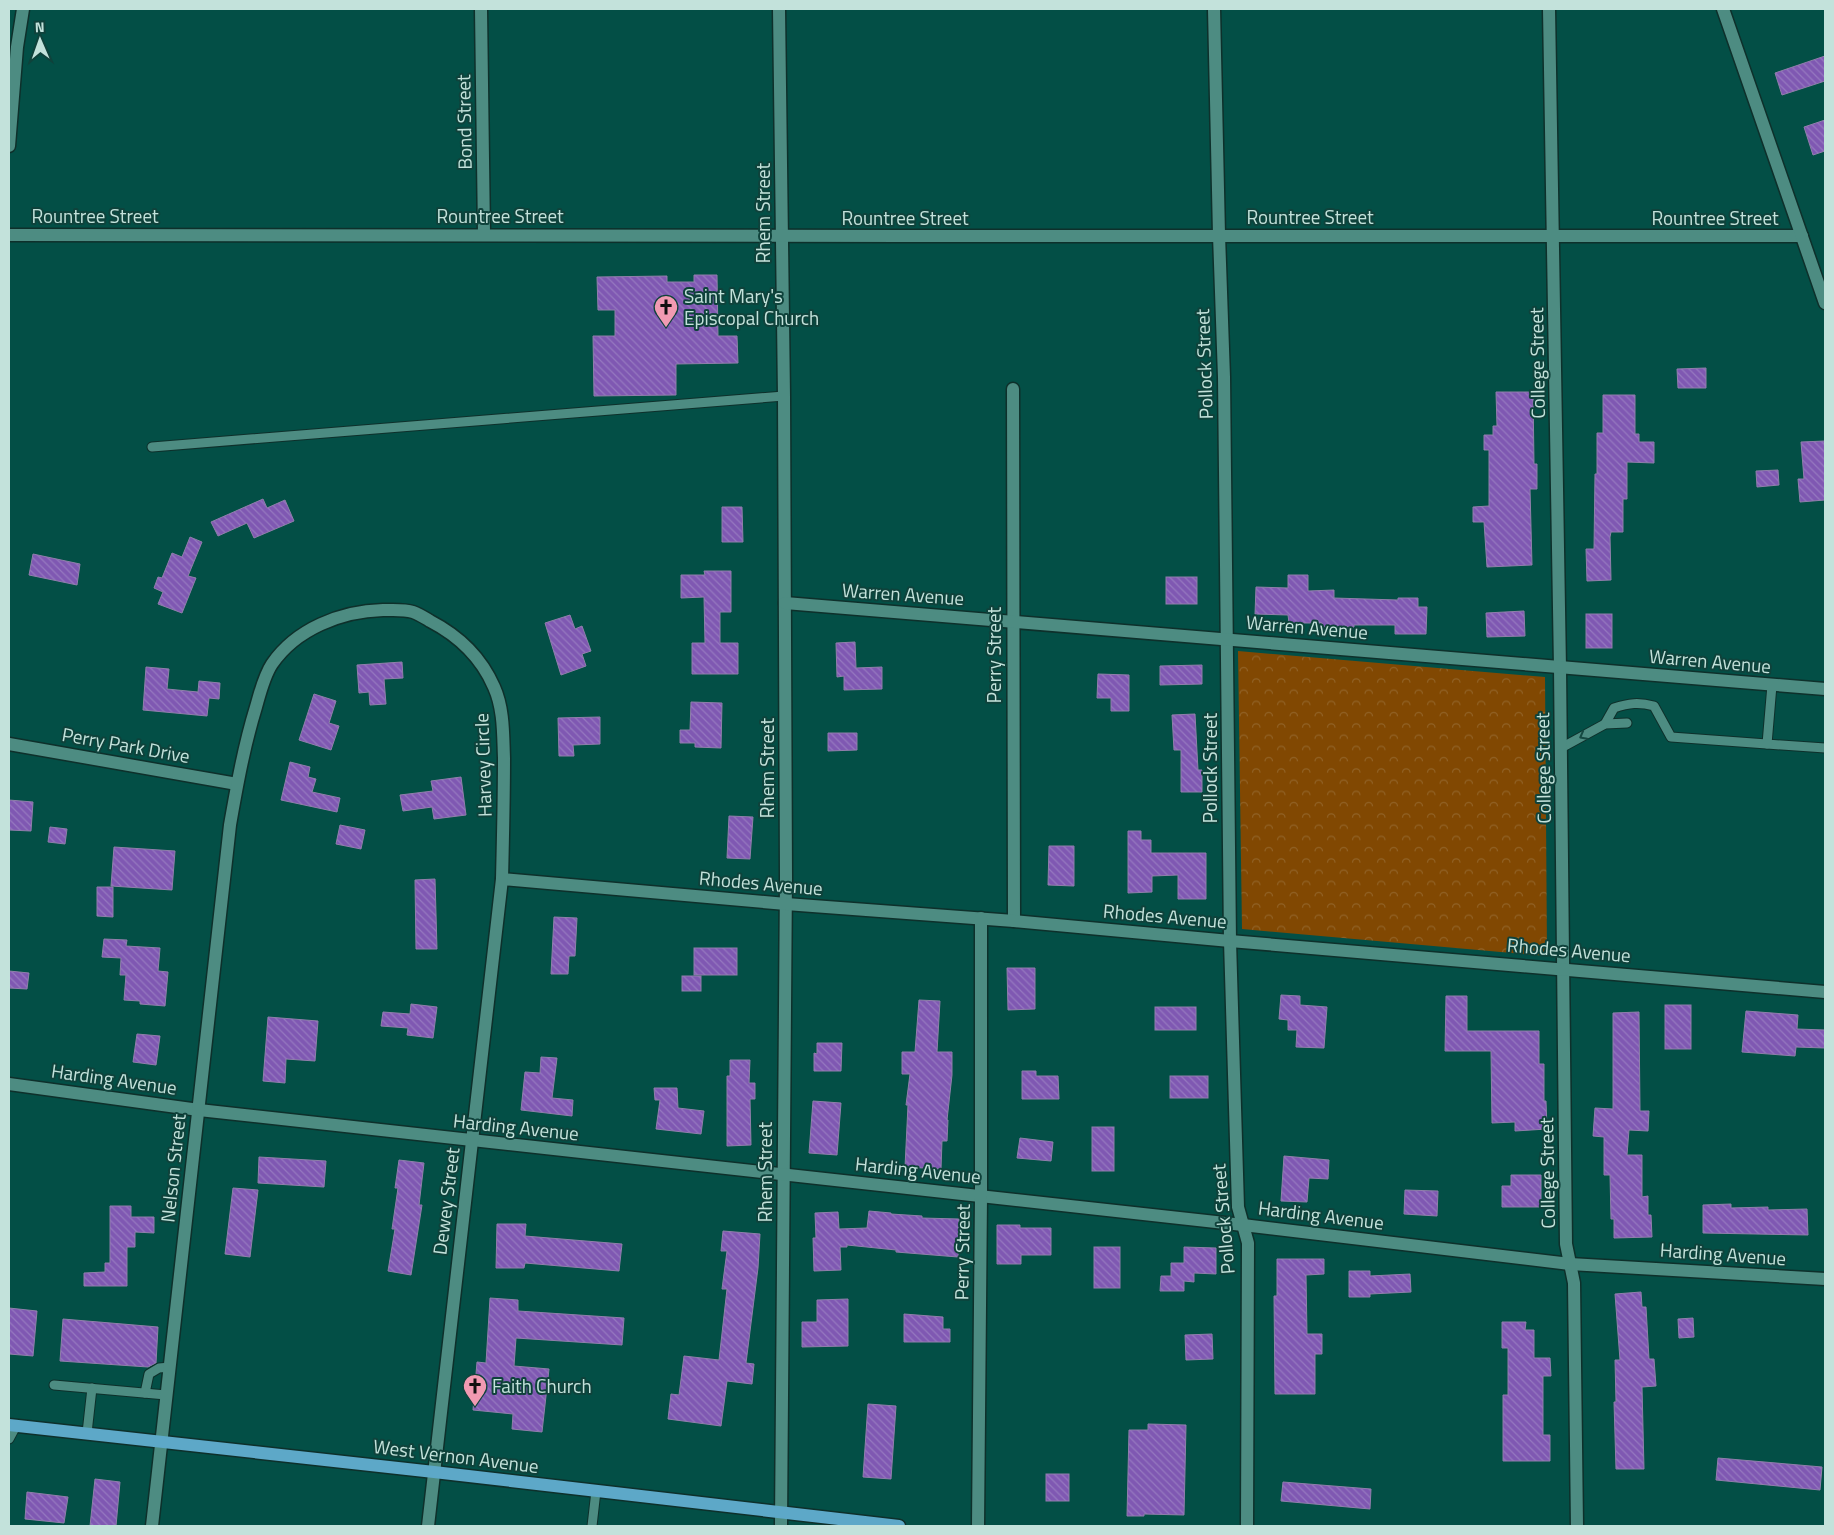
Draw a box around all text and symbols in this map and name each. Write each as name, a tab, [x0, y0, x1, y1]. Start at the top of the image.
north arrow	[15, 15, 65, 65]
text: N	[34, 16, 45, 37]
street label: Bond Street	[448, 74, 479, 170]
street label: Rhem Street	[748, 162, 777, 263]
street label: Rountree Street	[31, 201, 159, 230]
street label: Rountree Street	[436, 201, 564, 230]
street label: Rountree Street	[1246, 202, 1374, 231]
street label: Rountree Street	[841, 203, 969, 232]
street label: Rountree Street	[1651, 203, 1779, 232]
place label: Saint Mary's Episcopal Church	[684, 281, 819, 332]
church icon: Saint Mary's Episcopal Church	[653, 294, 679, 328]
street label: College Street	[1521, 307, 1552, 419]
street label: Pollock Street	[1187, 308, 1220, 420]
street label: Warren Avenue	[841, 575, 965, 612]
street label: Perry Street	[979, 607, 1008, 703]
street label: Warren Avenue	[1245, 607, 1369, 646]
street label: Warren Avenue	[1648, 641, 1772, 680]
street label: Pollock Street	[1195, 712, 1224, 823]
street label: College Street	[1527, 712, 1558, 824]
street label: Harvey Circle	[466, 713, 499, 817]
street label: Rhem Street	[752, 717, 781, 818]
street label: Perry Park Drive	[60, 719, 192, 770]
one-way arrow	[1579, 730, 1588, 740]
street label: Rhodes Avenue	[698, 863, 824, 902]
street label: Rhodes Avenue	[1102, 896, 1228, 935]
street label: Rhodes Avenue	[1506, 930, 1632, 969]
street label: Harding Avenue	[49, 1055, 179, 1102]
street label: Harding Avenue	[452, 1105, 580, 1148]
street label: Nelson Street	[152, 1112, 193, 1224]
street label: College Street	[1531, 1117, 1562, 1229]
street label: Rhem Street	[750, 1121, 779, 1222]
street label: Dewey Street	[425, 1145, 467, 1256]
street label: Harding Avenue	[854, 1148, 982, 1191]
street label: Pollock Street	[1203, 1162, 1242, 1275]
street label: Harding Avenue	[1257, 1192, 1386, 1237]
street label: Perry Street	[946, 1203, 977, 1300]
street label: Harding Avenue	[1659, 1235, 1787, 1272]
place label: Faith Church	[492, 1371, 592, 1400]
church icon: Faith Church	[462, 1373, 488, 1407]
street label: West Vernon Avenue	[372, 1431, 540, 1480]

